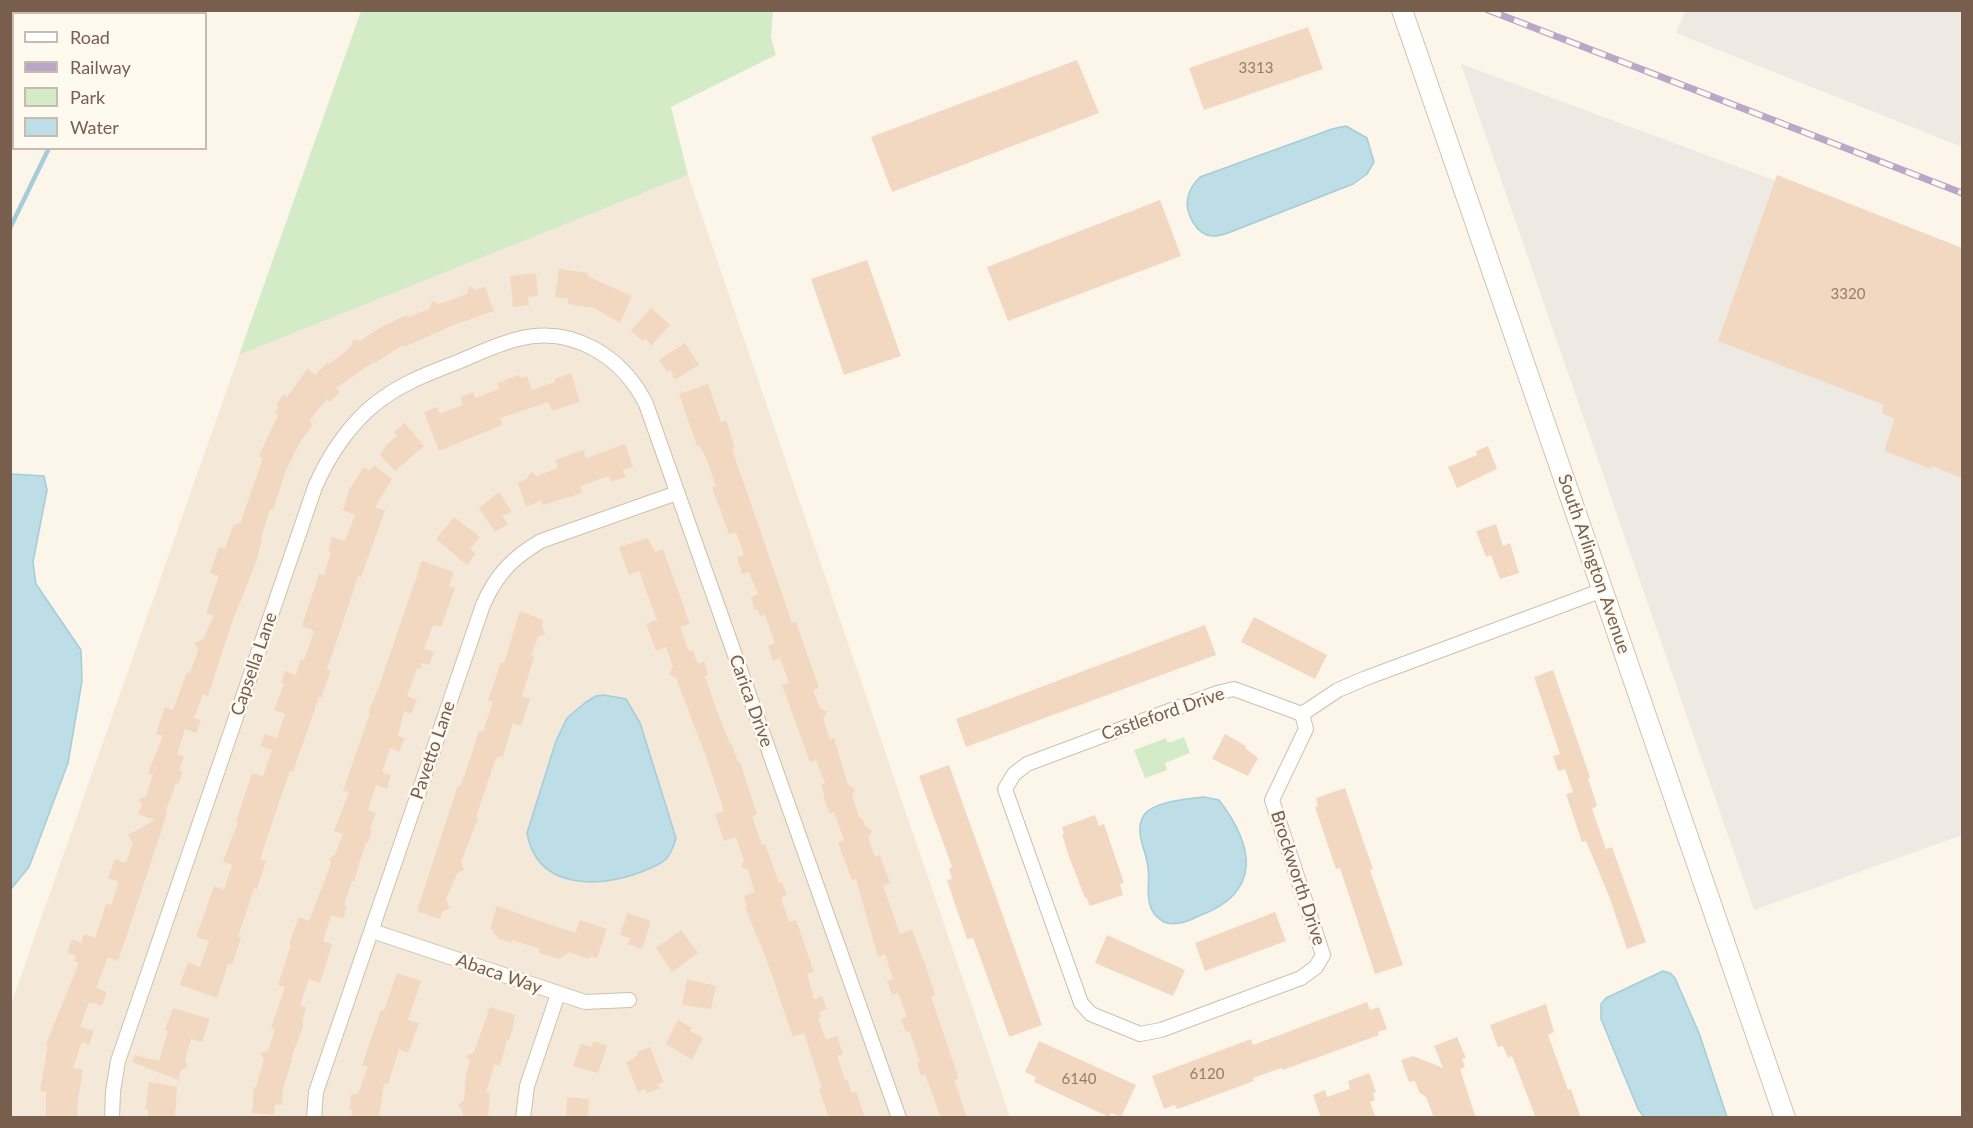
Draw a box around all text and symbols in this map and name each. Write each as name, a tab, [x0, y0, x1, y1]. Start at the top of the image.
legend	[12, 12, 207, 150]
text: Road	[70, 26, 110, 48]
text: Railway	[70, 56, 131, 78]
house number: 3313	[1239, 59, 1273, 77]
text: Park	[70, 86, 105, 108]
text: Water	[70, 116, 119, 138]
house number: 3320	[1831, 285, 1865, 303]
street label: South Arlington Avenue	[1553, 471, 1635, 657]
street label: Capsella Lane	[226, 609, 282, 719]
street label: Carica Drive	[724, 652, 778, 750]
street label: Castleford Drive	[1099, 683, 1227, 745]
street label: Pavetto Lane	[406, 698, 460, 802]
street label: Brockworth Drive	[1266, 808, 1330, 948]
street label: Abaca Way	[453, 949, 545, 999]
house number: 6120	[1190, 1065, 1224, 1083]
house number: 6140	[1062, 1070, 1096, 1088]

